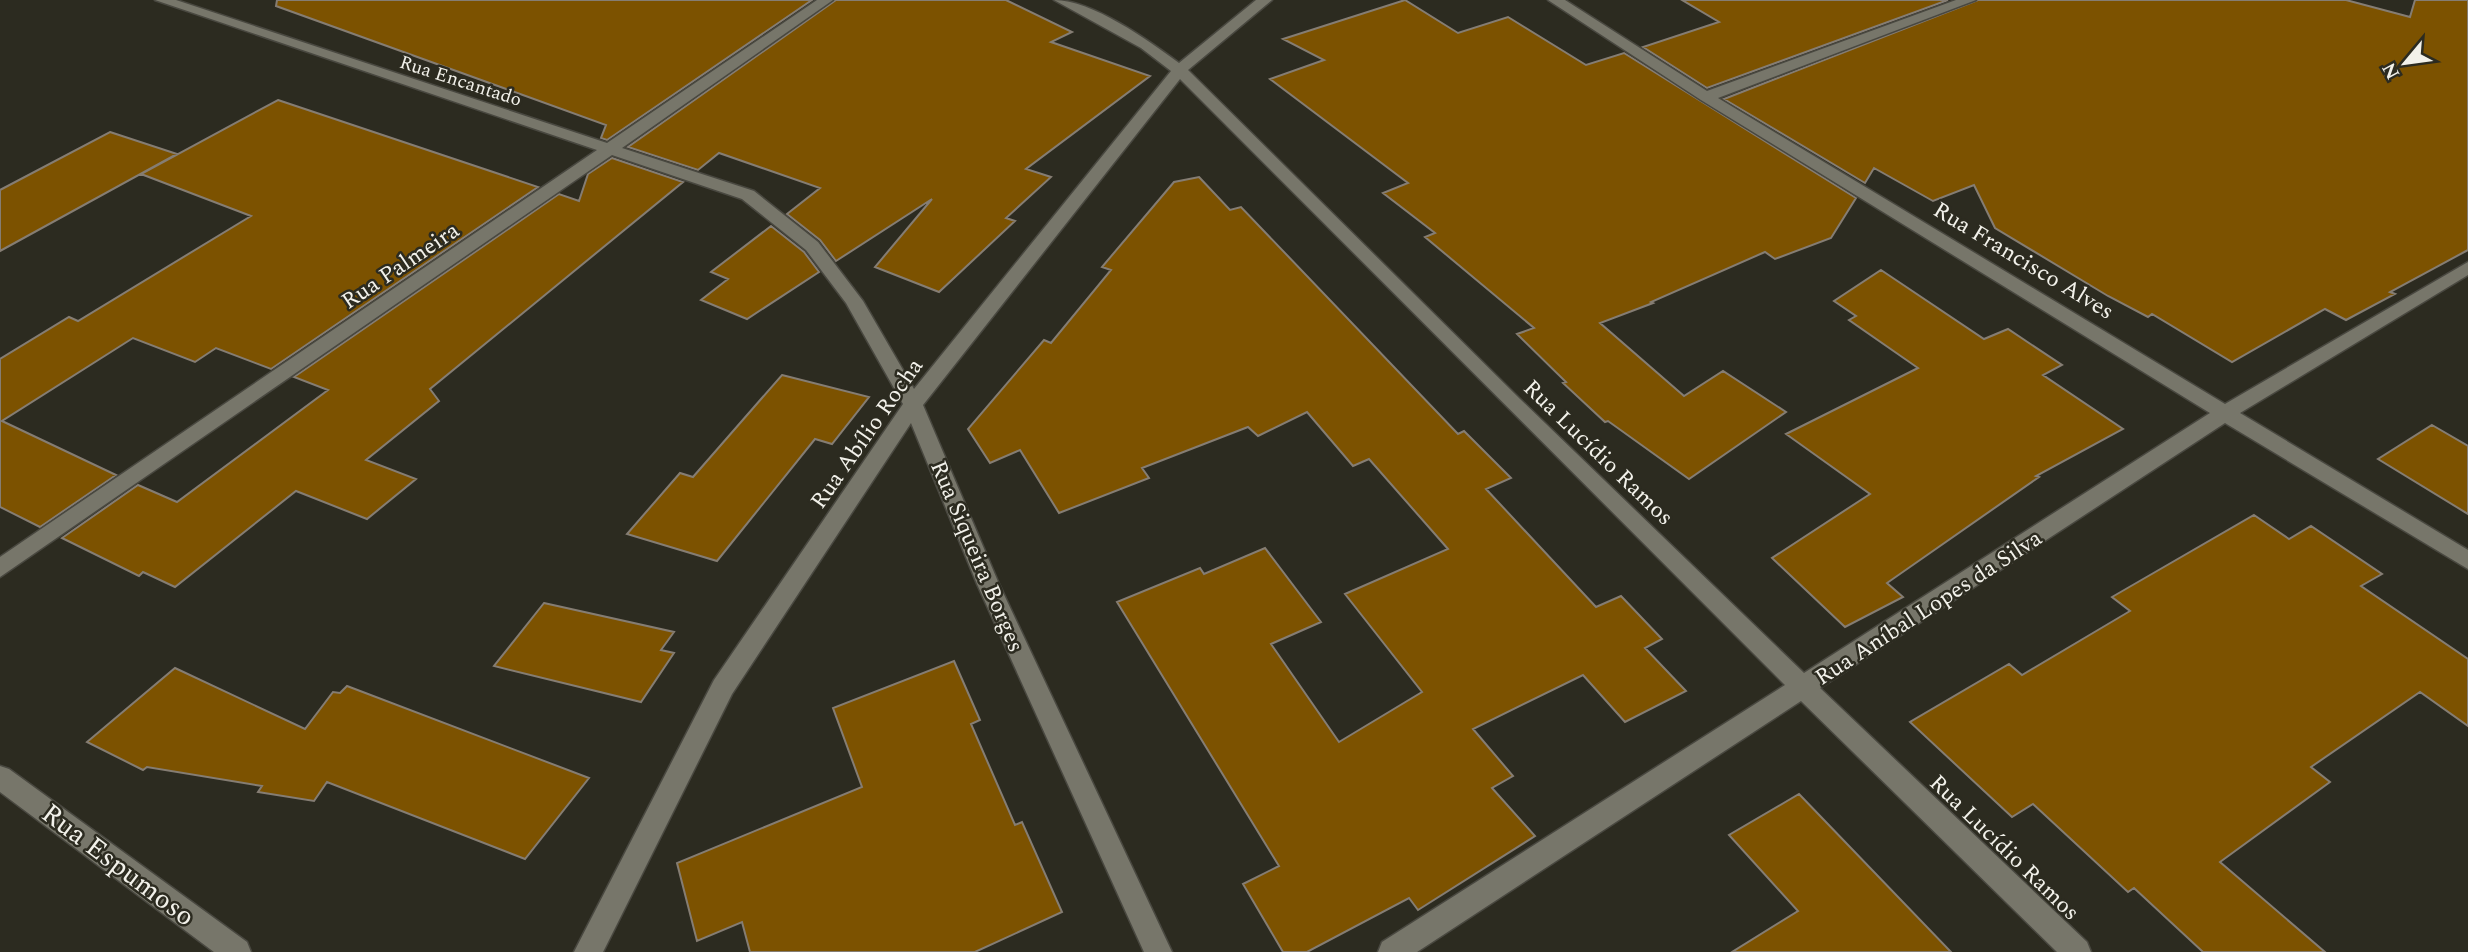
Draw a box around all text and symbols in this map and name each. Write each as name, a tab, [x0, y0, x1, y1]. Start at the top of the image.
north arrow	[2370, 28, 2440, 98]
street label: Rua Encantado	[396, 48, 525, 115]
text: N	[2375, 57, 2408, 84]
street label: Rua Francisco Alves	[1926, 193, 2120, 329]
street label: Rua Palmeira	[335, 214, 467, 319]
street label: Rua Abílio Rocha	[802, 351, 932, 517]
street label: Rua Lucídio Ramos	[1515, 372, 1681, 534]
street label: Rua Siqueira Borges	[920, 455, 1033, 658]
street label: Rua Aníbal Lopes da Silva	[1808, 521, 2049, 695]
street label: Rua Lucídio Ramos	[1921, 767, 2087, 929]
street label: Rua Espumoso	[32, 793, 204, 938]

